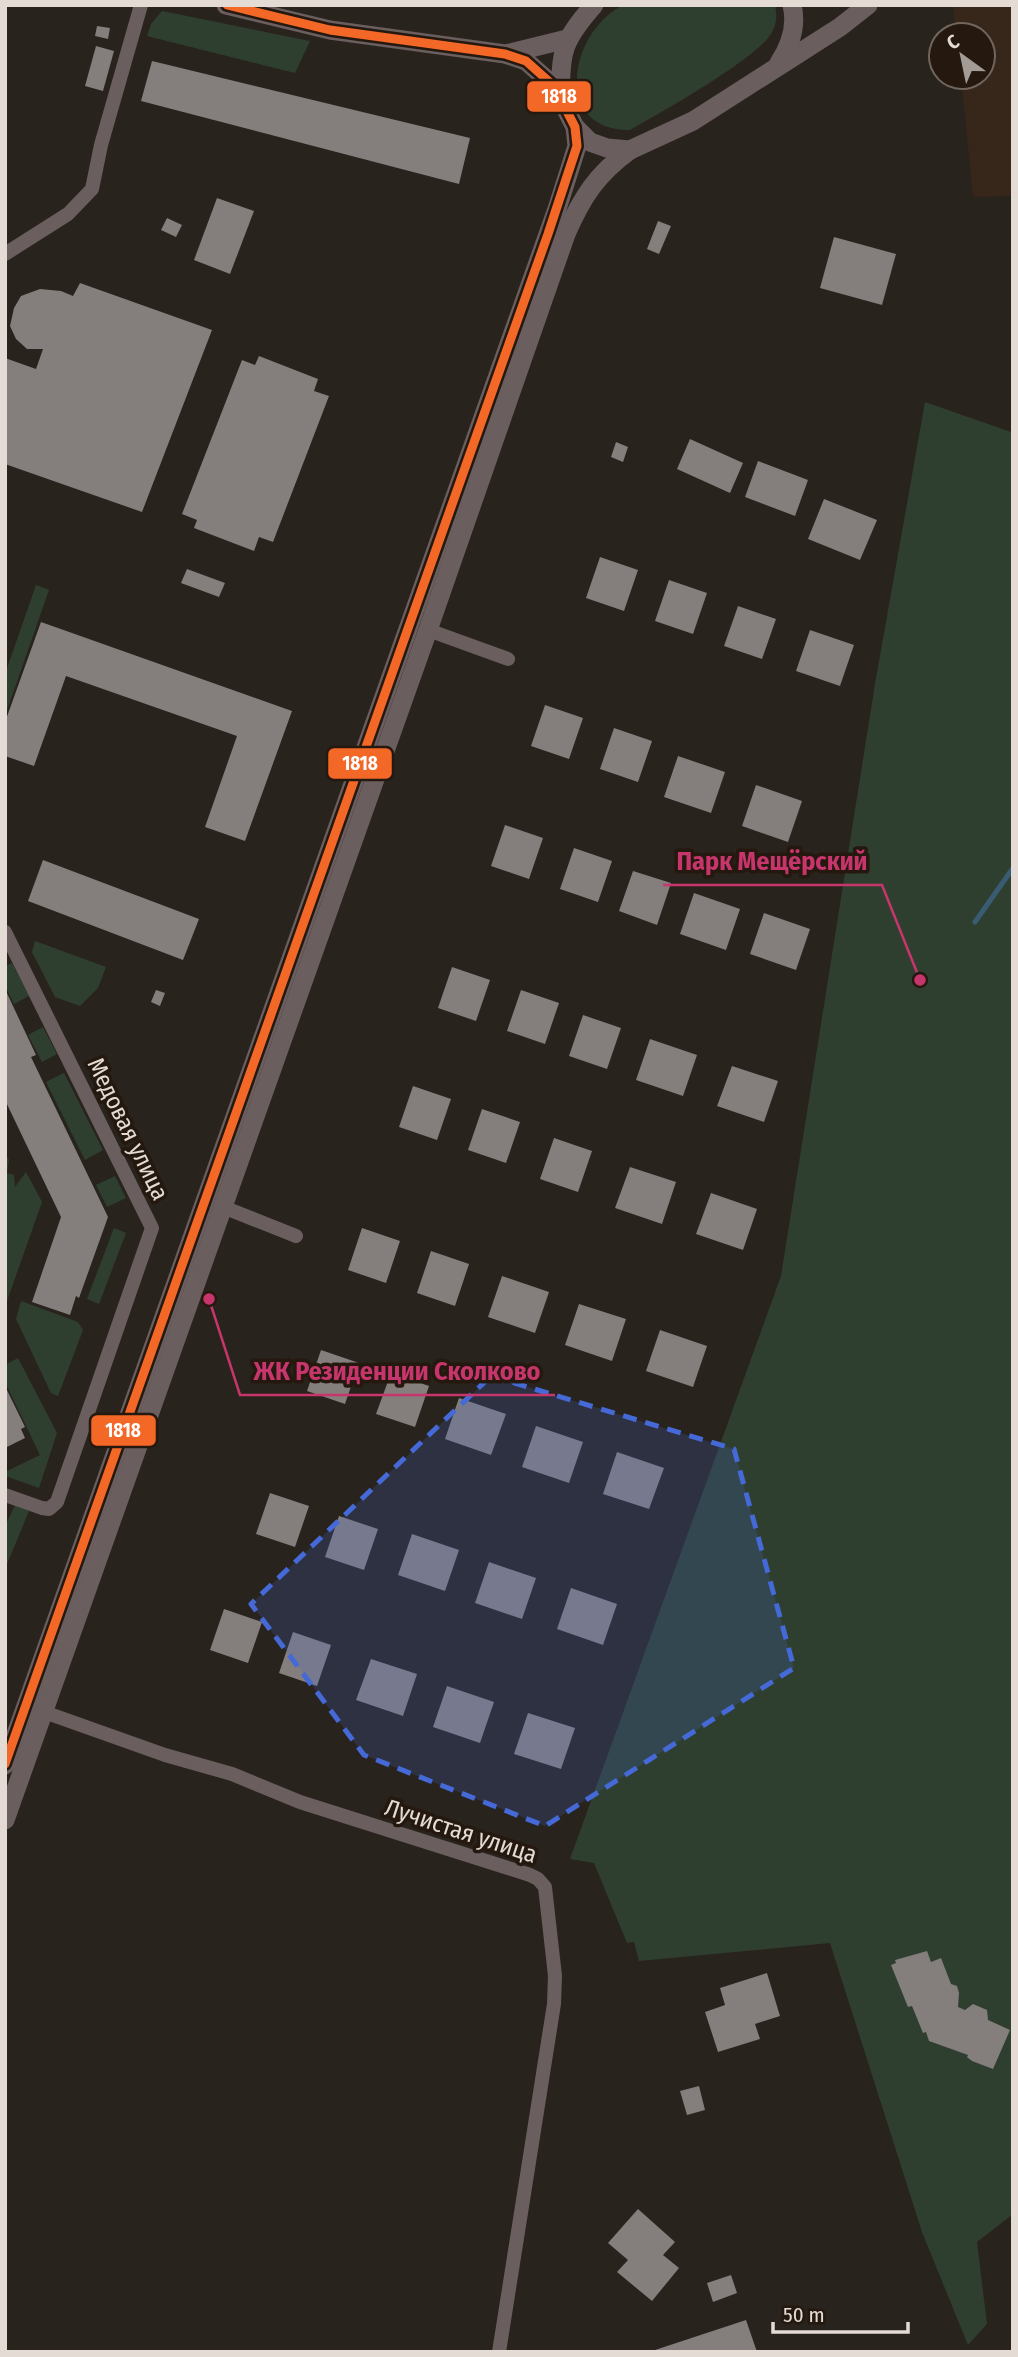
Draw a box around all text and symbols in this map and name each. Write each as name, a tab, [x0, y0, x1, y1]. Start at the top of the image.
north arrow	[927, 21, 997, 91]
text: С	[943, 30, 963, 55]
line badge: 1818	[526, 80, 592, 113]
text: 1818	[541, 85, 577, 108]
line badge: 1818	[327, 747, 393, 780]
text: 1818	[342, 752, 378, 775]
callout: Парк Мещёрский	[663, 838, 882, 885]
text: Парк Мещёрский	[676, 846, 868, 877]
street label: Медовая улица	[82, 1053, 174, 1205]
callout: ЖК Резиденции Сколково	[240, 1348, 555, 1395]
text: ЖК Резиденции Сколково	[252, 1356, 541, 1387]
line badge: 1818	[90, 1414, 157, 1447]
text: 1818	[105, 1419, 141, 1442]
street label: Лучистая улица	[381, 1793, 541, 1869]
scale bar	[773, 2290, 908, 2334]
text: 50 m	[783, 2302, 825, 2328]

